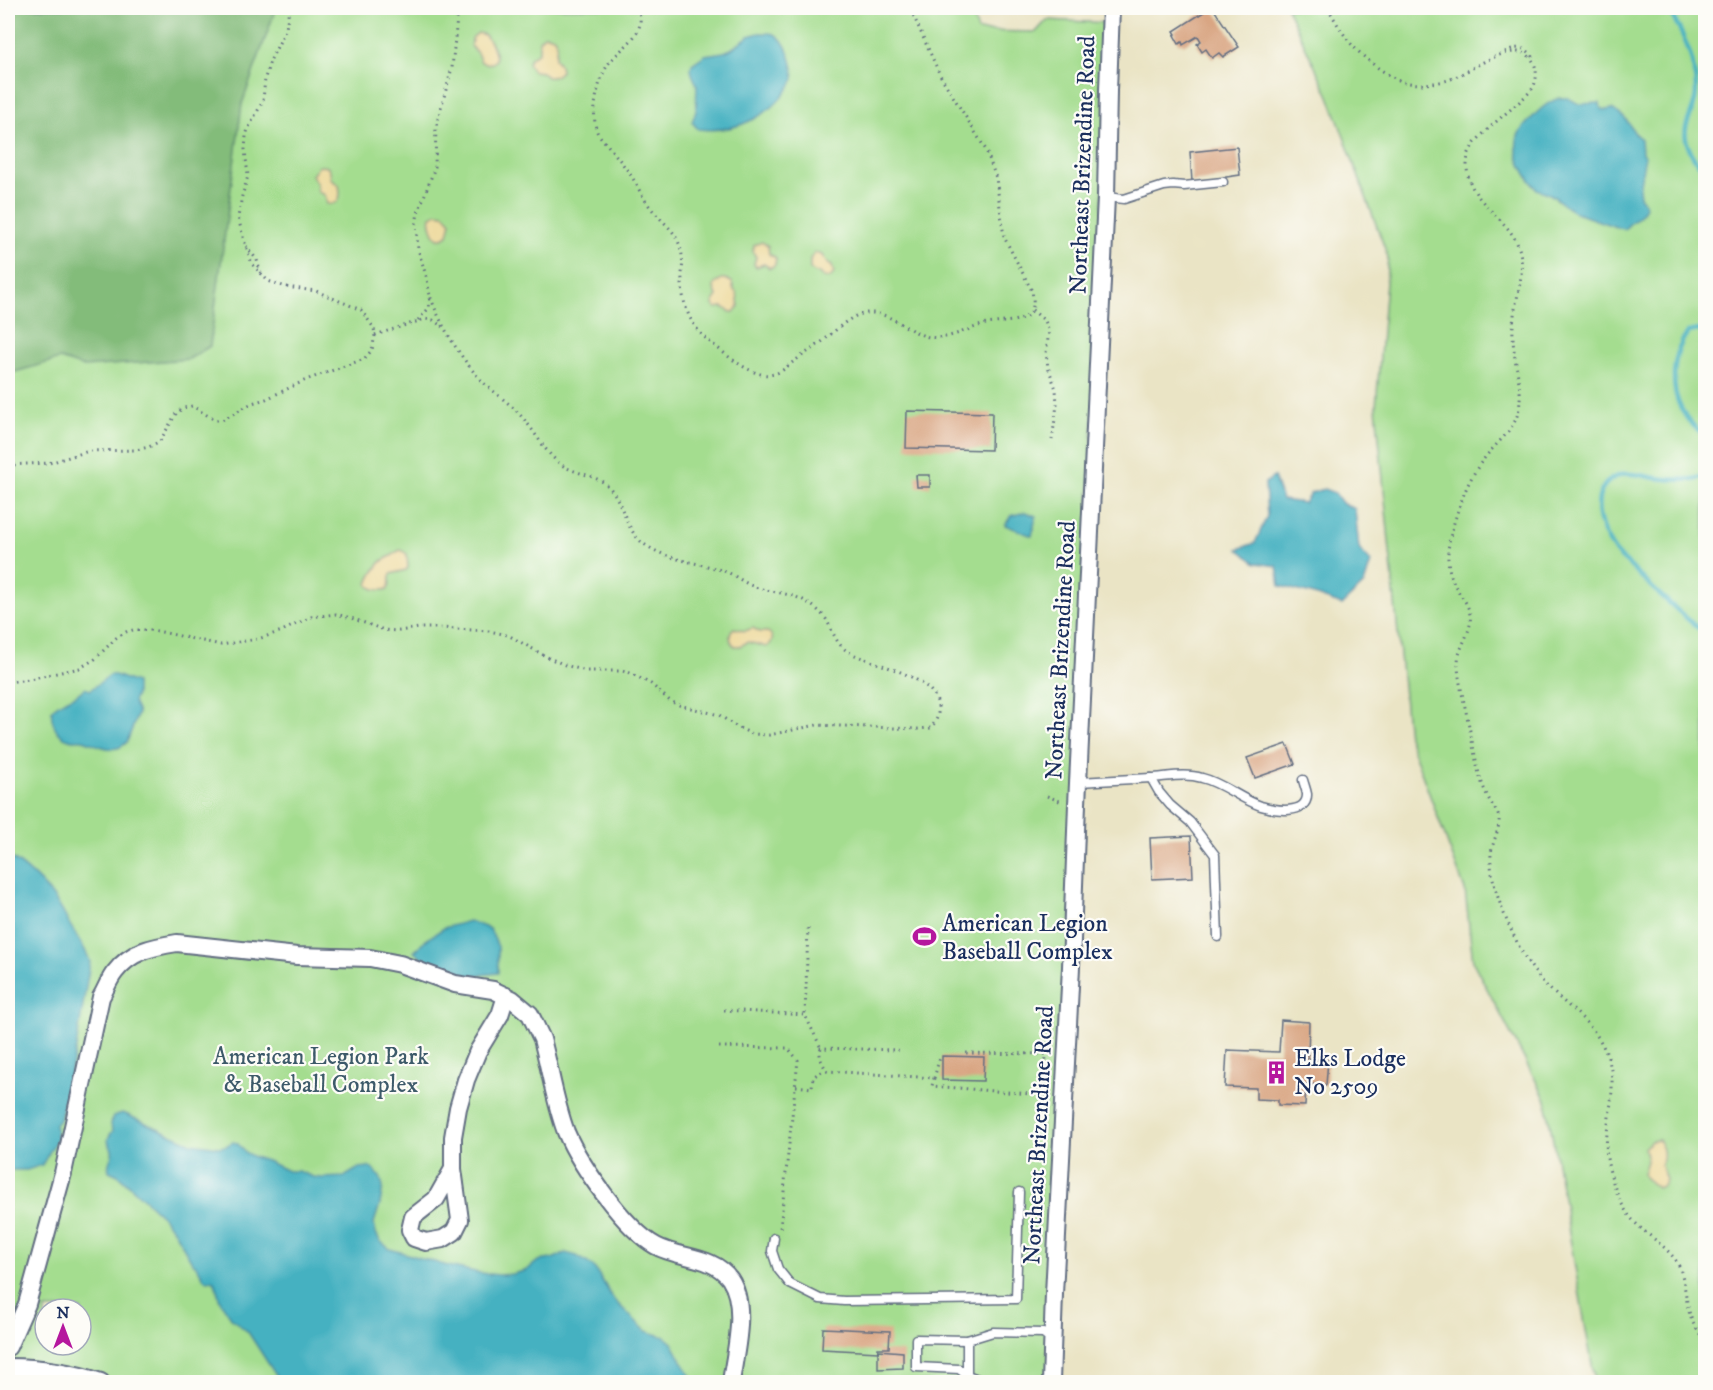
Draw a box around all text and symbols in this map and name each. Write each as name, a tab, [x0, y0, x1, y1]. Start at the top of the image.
street label: Northeast Brizendine Road	[1063, 35, 1103, 295]
street label: Northeast Brizendine Road	[1039, 520, 1083, 780]
place label: American Legion Baseball Complex	[942, 909, 1113, 967]
sports icon: American Legion Baseball Complex	[911, 924, 937, 950]
street label: Northeast Brizendine Road	[1017, 1005, 1061, 1265]
park label: American Legion Park & Baseball Complex	[213, 1042, 429, 1100]
place label: Elks Lodge No 2509	[1294, 1044, 1406, 1102]
building icon: Elks Lodge No 2509	[1263, 1059, 1289, 1085]
north arrow	[33, 1297, 93, 1357]
text: N	[56, 1303, 70, 1323]

